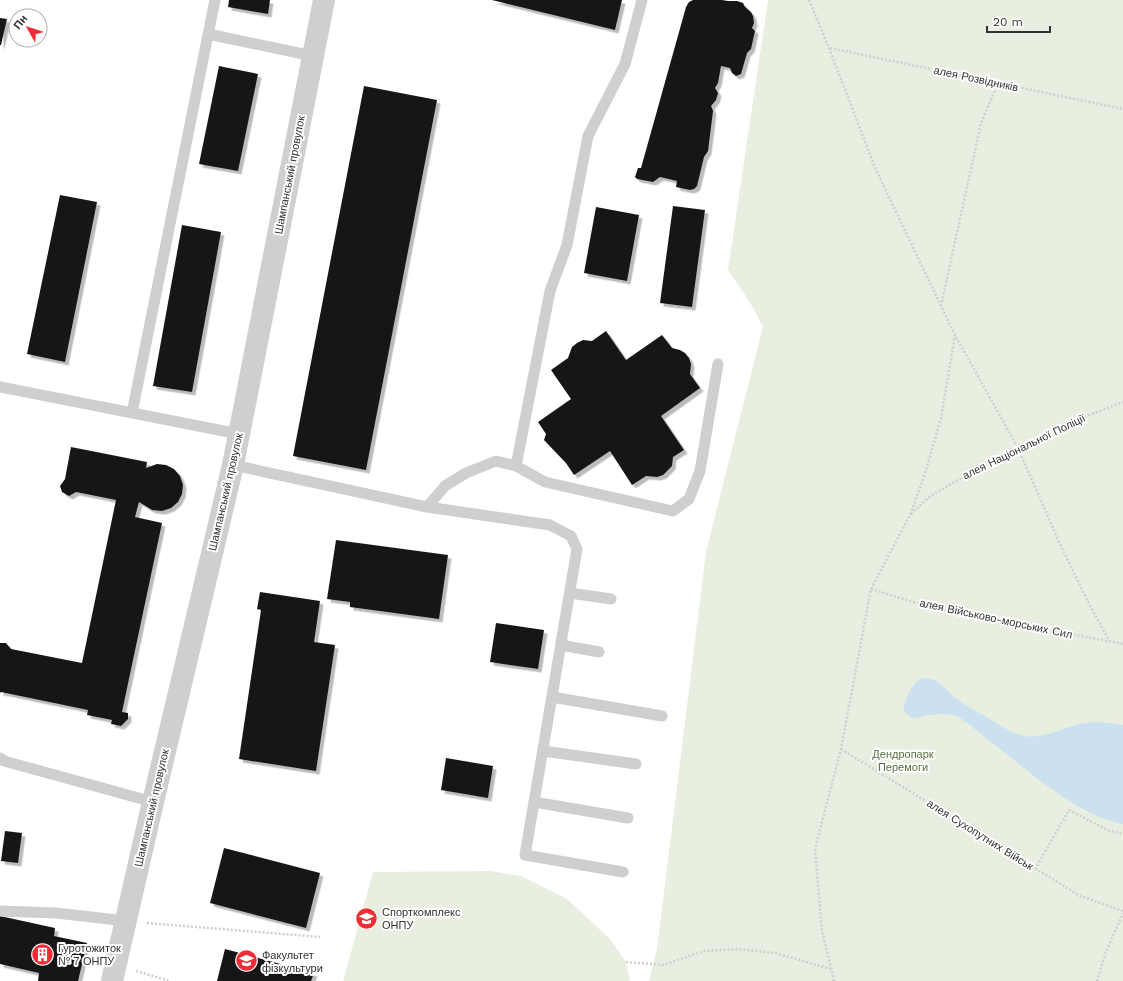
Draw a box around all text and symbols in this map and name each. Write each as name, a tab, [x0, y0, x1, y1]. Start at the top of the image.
north arrow	[8, 8, 48, 48]
scale bar	[987, 8, 1050, 34]
text: Пн	[11, 12, 30, 32]
text: 20 m	[993, 15, 1023, 29]
street label: алея Розвідників	[932, 64, 1020, 94]
street label: Шампанський провулок	[272, 114, 308, 235]
street label: алея Національної Поліції	[960, 412, 1088, 482]
street label: Шампанський провулок	[206, 432, 246, 552]
street label: алея Військово-морських Сил	[918, 596, 1074, 642]
street label: Шампанський провулок	[132, 748, 172, 868]
park label: Дендропарк Перемоги	[872, 748, 934, 774]
street label: алея Сухопутних Військ	[924, 797, 1036, 873]
school or university icon: Спорткомплекс ОНПУ	[354, 905, 380, 931]
place label: Спорткомплекс ОНПУ	[382, 906, 461, 932]
building icon: Гуротожиток № 7 ОНПУ	[29, 941, 55, 967]
place label: Гуротожиток № 7 ОНПУ	[58, 942, 121, 968]
school or university icon: Факультет фізкультури	[233, 948, 259, 974]
place label: Факультет фізкультури	[262, 949, 323, 975]

